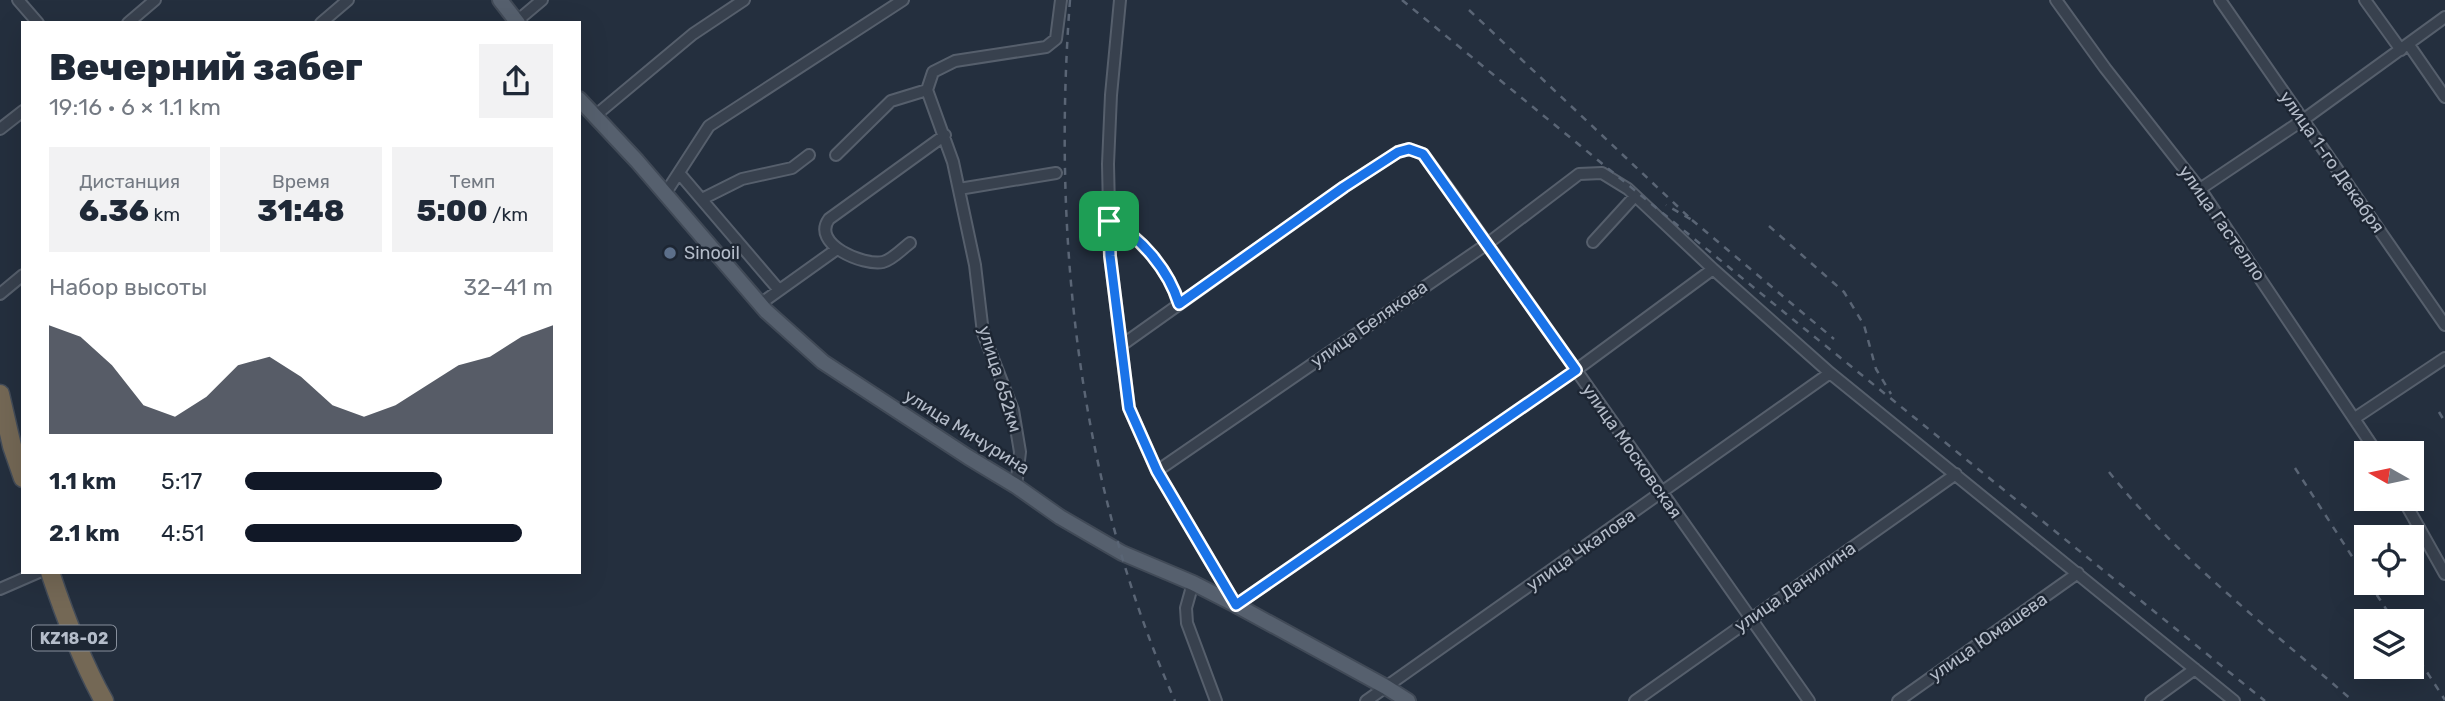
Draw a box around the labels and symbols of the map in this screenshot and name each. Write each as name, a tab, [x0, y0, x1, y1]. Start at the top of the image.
street label: улица 1-го Декабря	[2275, 87, 2389, 237]
street label: улица Гастелло	[2174, 161, 2270, 285]
pin	[1079, 191, 1139, 251]
place label: Sinooil	[684, 242, 740, 264]
marker: Sinooil	[662, 245, 678, 261]
street label: улица Белякова	[1306, 276, 1432, 372]
street label: улица 652км	[973, 323, 1027, 435]
street label: улица Московская	[1577, 379, 1687, 523]
street label: улица Мичурина	[900, 385, 1034, 479]
north arrow	[2354, 441, 2424, 511]
street label: улица Чкалова	[1522, 504, 1640, 596]
street label: улица Данилина	[1730, 537, 1860, 637]
street label: улица Юмашева	[1924, 588, 2052, 686]
road number: KZ18-02	[32, 625, 116, 650]

